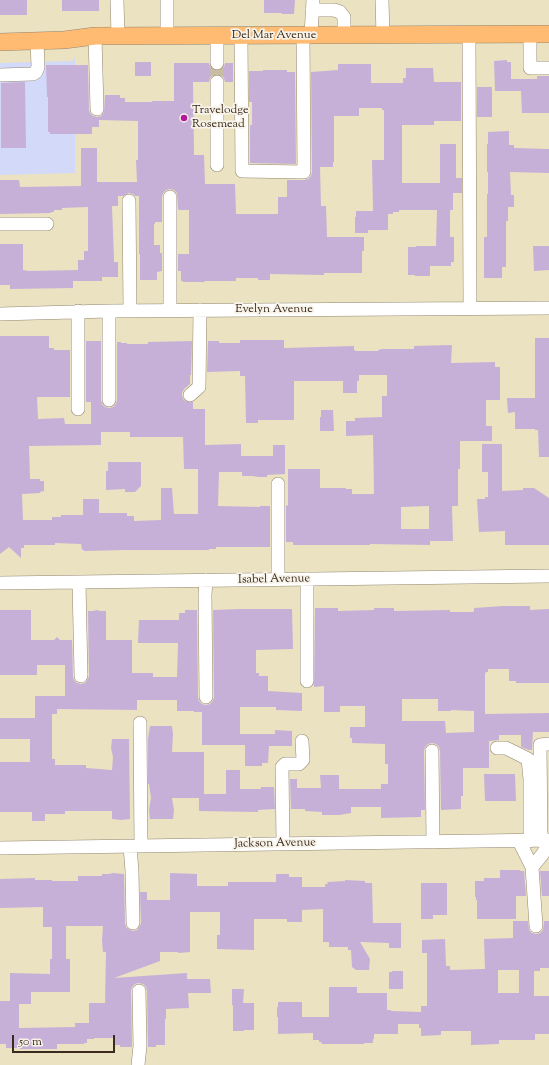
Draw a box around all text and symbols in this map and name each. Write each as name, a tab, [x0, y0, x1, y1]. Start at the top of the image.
street label: Del Mar Avenue	[232, 29, 316, 43]
place label: Travelodge Rosemead	[192, 104, 249, 132]
marker: Travelodge Rosemead	[179, 113, 189, 123]
street label: Evelyn Avenue	[235, 303, 313, 317]
street label: Isabel Avenue	[238, 572, 310, 588]
street label: Jackson Avenue	[234, 836, 316, 852]
scale bar	[14, 1027, 117, 1053]
text: 50 m	[19, 1033, 42, 1051]

